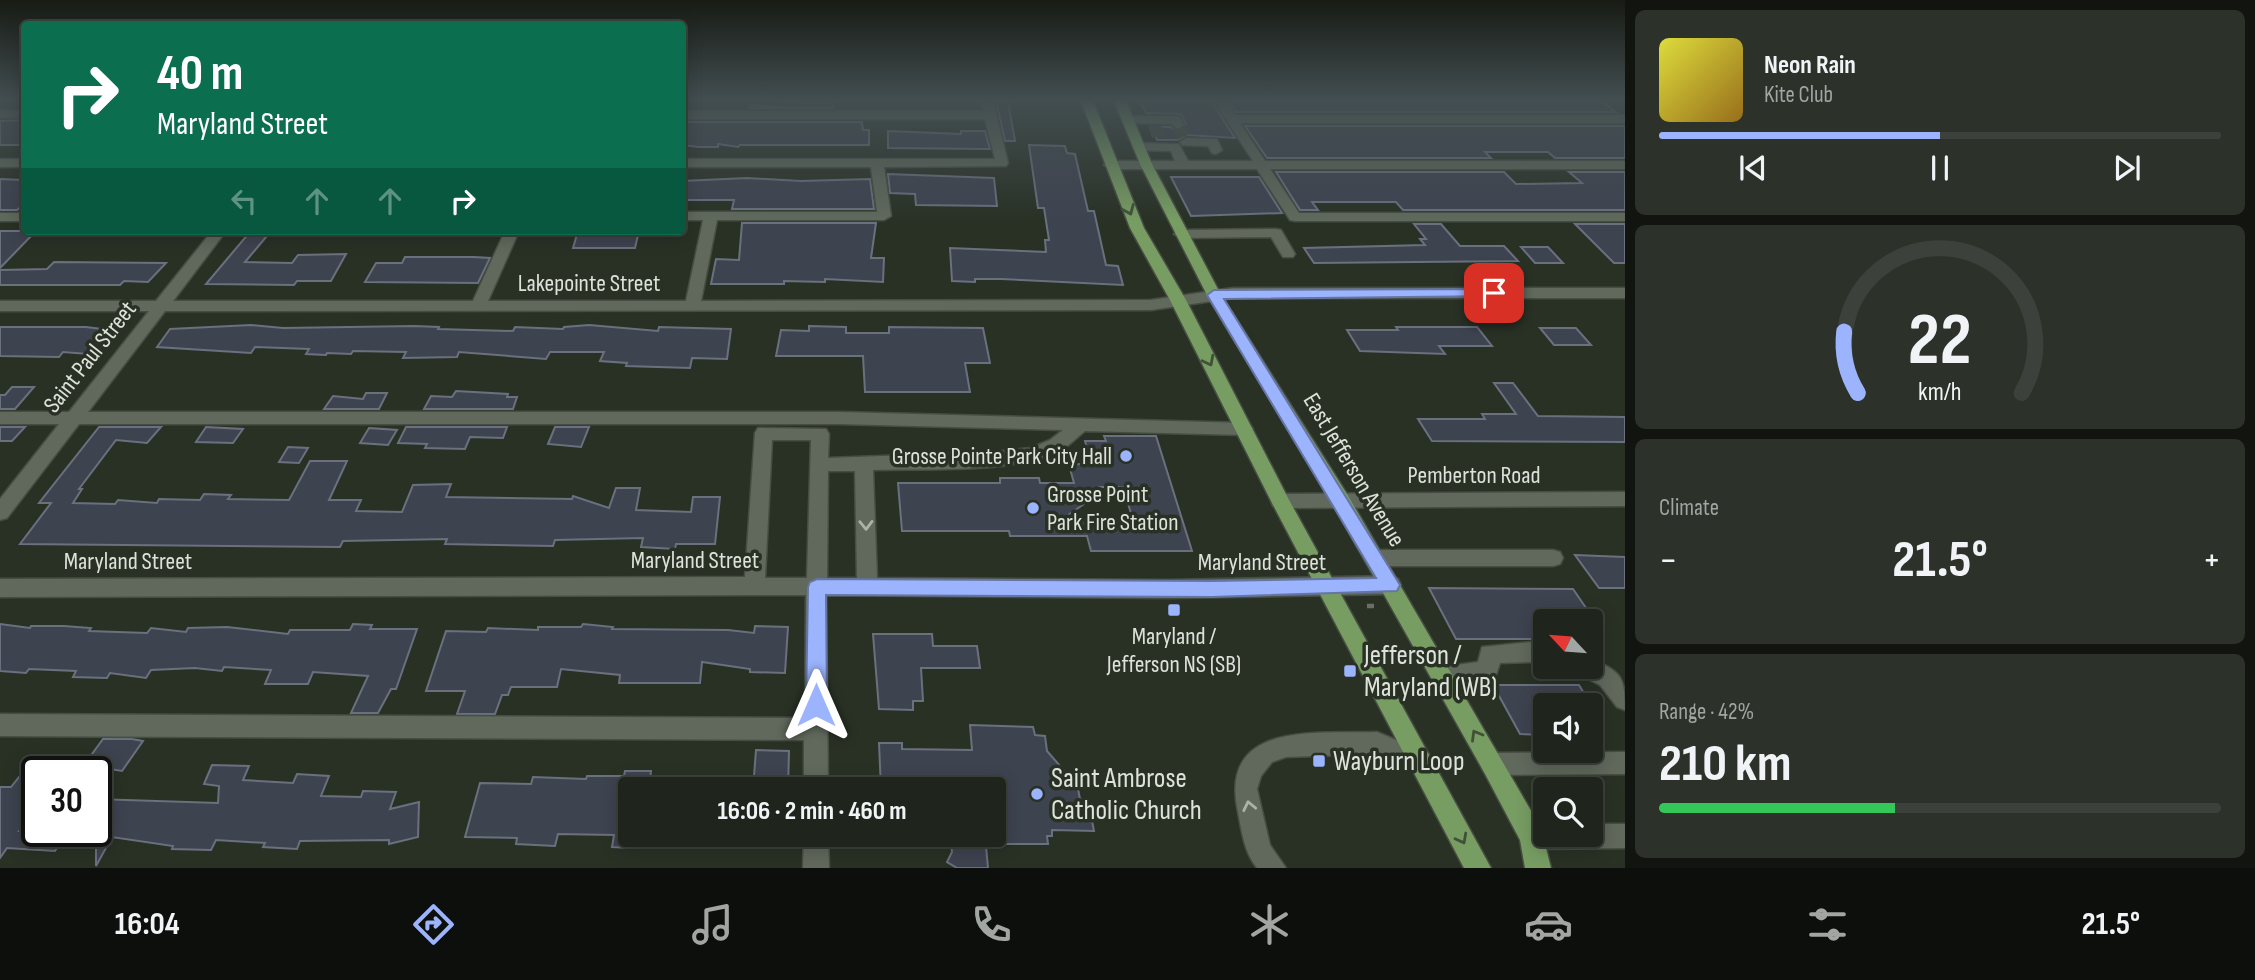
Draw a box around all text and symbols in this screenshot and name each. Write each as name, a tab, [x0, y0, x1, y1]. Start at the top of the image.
text: 40 m	[157, 45, 243, 104]
icon: right	[42, 49, 133, 140]
text: Neon Rain	[1764, 50, 1856, 81]
text: Kite Club	[1764, 81, 1833, 109]
text: Maryland Street	[157, 105, 328, 144]
icon: previous	[1734, 149, 1772, 187]
icon: pause	[1921, 149, 1959, 187]
icon: next	[2108, 149, 2146, 187]
icon: left	[225, 182, 263, 220]
icon: ahead	[298, 182, 336, 220]
icon: ahead	[371, 182, 409, 220]
icon: right	[444, 182, 482, 220]
one-way arrow	[1121, 203, 1135, 215]
pin	[1464, 263, 1524, 323]
street label: Lakepointe Street	[518, 269, 660, 298]
icon: arrive	[1475, 274, 1513, 312]
street label: Saint Paul Street	[37, 295, 143, 419]
text: 22	[1908, 297, 1972, 385]
one-way arrow	[1201, 354, 1215, 366]
text: km/h	[1918, 377, 1962, 408]
street label: East Jefferson Avenue	[1297, 388, 1411, 552]
place label: Grosse Pointe Park City Hall	[892, 442, 1112, 471]
marker: Grosse Pointe Park City Hall	[1118, 448, 1134, 464]
street label: Pemberton Road	[1407, 461, 1541, 490]
place label: Grosse Point Park Fire Station	[1047, 480, 1179, 537]
text: Climate	[1659, 494, 1719, 522]
marker: Grosse Point Park Fire Station	[1025, 500, 1041, 516]
one-way arrow	[858, 520, 873, 531]
text: 21.5°	[1892, 529, 1988, 592]
text: −	[1659, 538, 1678, 583]
text: +	[2202, 538, 2221, 583]
street label: Maryland Street	[631, 546, 759, 575]
street label: Maryland Street	[64, 547, 192, 576]
street label: Maryland Street	[1198, 548, 1326, 577]
marker: Maryland / Jefferson NS (SB)	[1166, 602, 1182, 618]
north arrow	[1533, 609, 1603, 679]
map controls	[1533, 609, 1603, 847]
place label: Maryland / Jefferson NS (SB)	[1106, 622, 1241, 679]
place label: Jefferson / Maryland (WB)	[1363, 639, 1497, 704]
marker: Jefferson / Maryland (WB)	[1342, 663, 1358, 679]
position arrow	[779, 668, 853, 742]
button: sound	[1533, 693, 1603, 763]
text: Range · 42%	[1659, 698, 1754, 726]
one-way arrow	[1471, 729, 1484, 742]
text: 210 km	[1659, 733, 1792, 796]
place label: Wayburn Loop	[1333, 745, 1465, 778]
marker: Wayburn Loop	[1311, 753, 1327, 769]
speed limit sign: 30	[21, 756, 112, 847]
place label: Saint Ambrose Catholic Church	[1051, 762, 1202, 827]
button: search	[1533, 777, 1603, 847]
marker: Saint Ambrose Catholic Church	[1029, 786, 1045, 802]
text: 16:06 · 2 min · 460 m	[717, 796, 907, 827]
one-way arrow	[1242, 800, 1257, 812]
one-way arrow	[1454, 831, 1467, 844]
icon: directions	[409, 900, 458, 949]
icon: music	[688, 900, 737, 949]
icon: phone	[967, 900, 1016, 949]
icon: climate	[1245, 900, 1294, 949]
icon: car	[1524, 900, 1573, 949]
icon: filters	[1803, 900, 1852, 949]
text: 16:04	[115, 905, 180, 944]
text: 21.5°	[2081, 905, 2140, 944]

